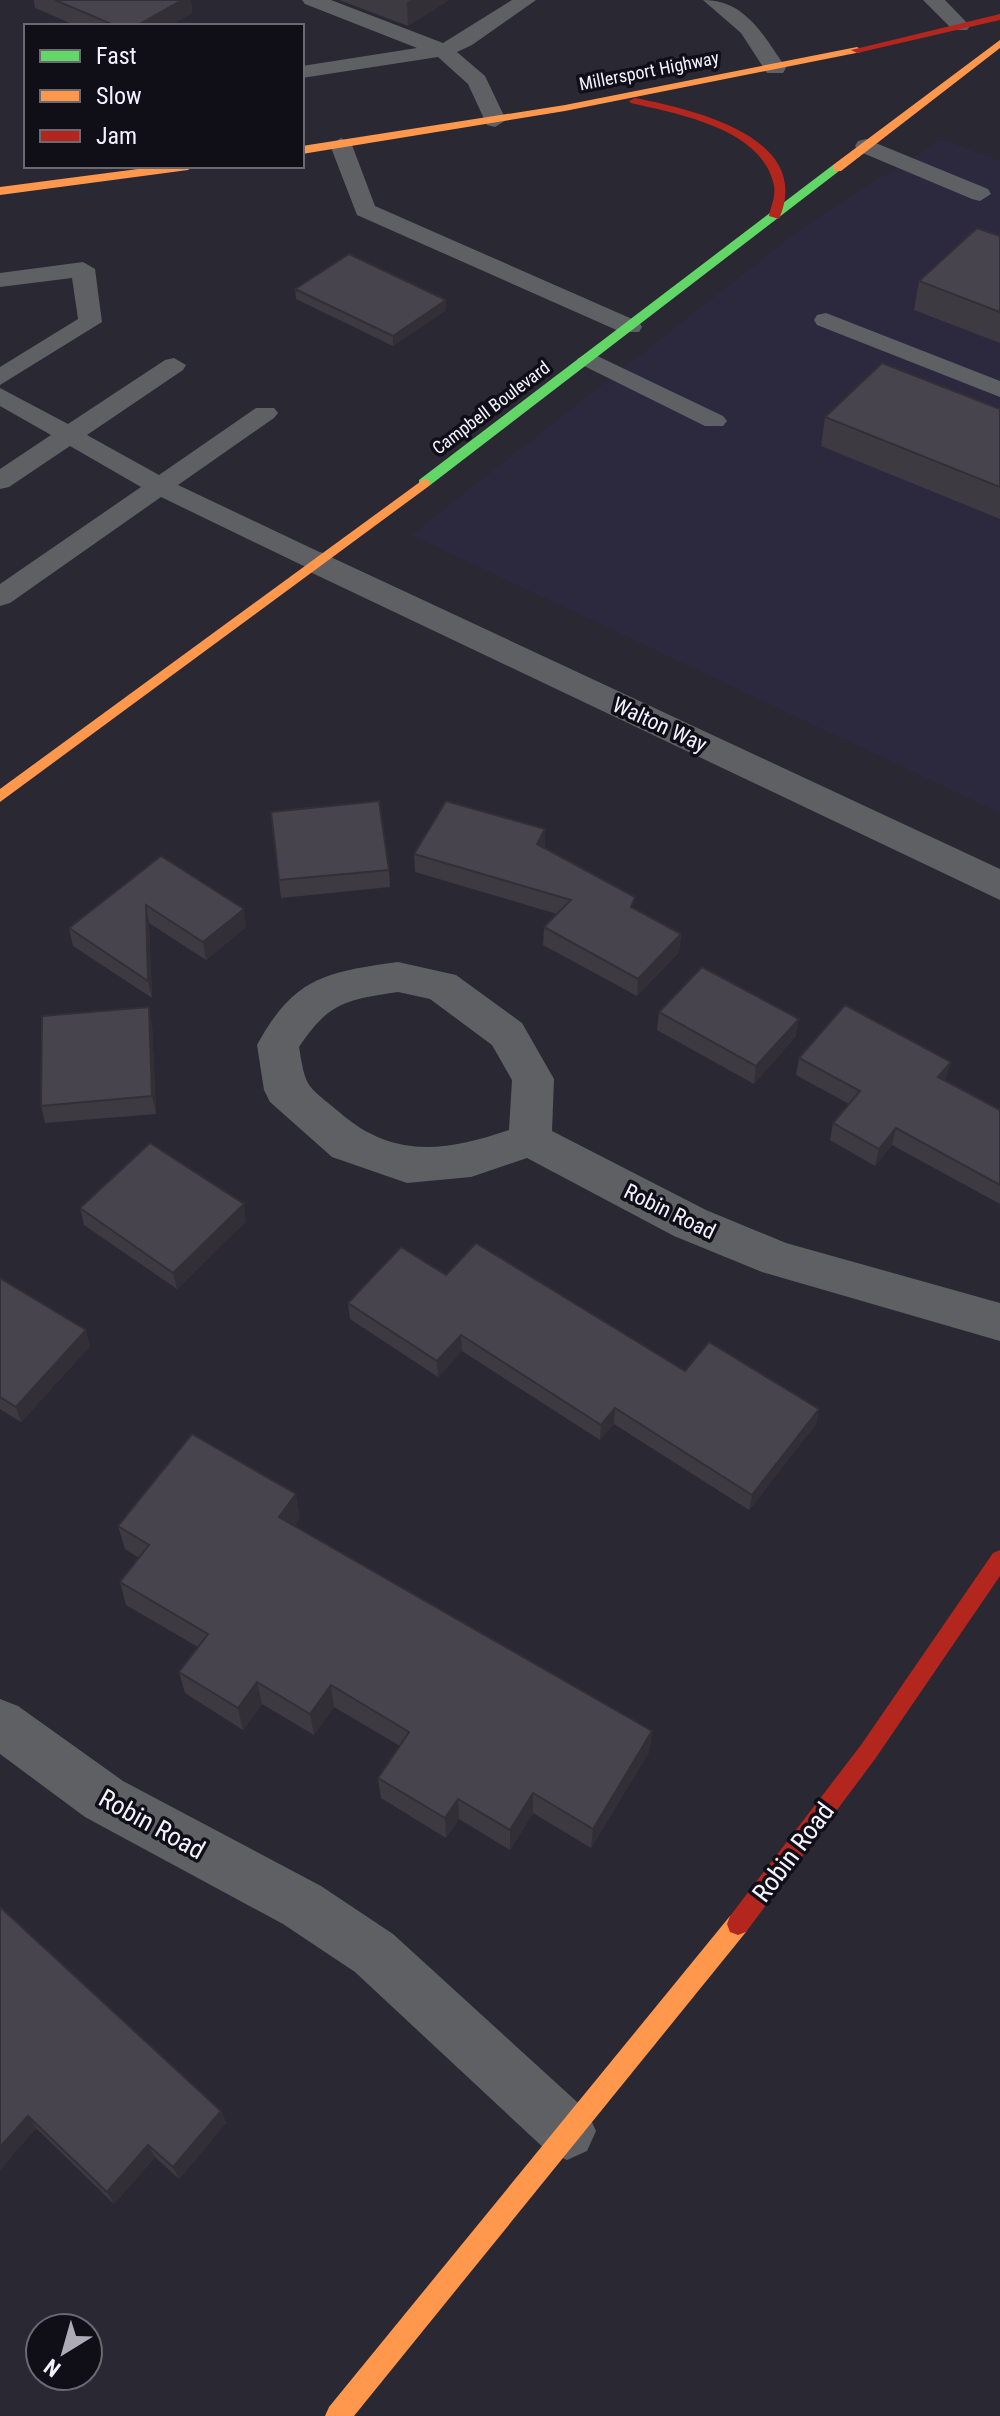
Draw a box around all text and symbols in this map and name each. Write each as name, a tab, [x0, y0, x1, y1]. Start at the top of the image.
legend	[24, 24, 304, 168]
text: Fast	[96, 42, 137, 70]
street label: Millersport Highway	[577, 47, 721, 94]
text: Slow	[96, 82, 142, 110]
text: Jam	[96, 122, 137, 150]
street label: Campbell Boulevard	[428, 357, 553, 459]
street label: Walton Way	[609, 692, 711, 757]
street label: Robin Road	[620, 1179, 720, 1244]
street label: Robin Road	[94, 1783, 210, 1865]
street label: Robin Road	[746, 1796, 840, 1908]
north arrow	[24, 2312, 104, 2392]
text: N	[39, 2354, 65, 2382]

